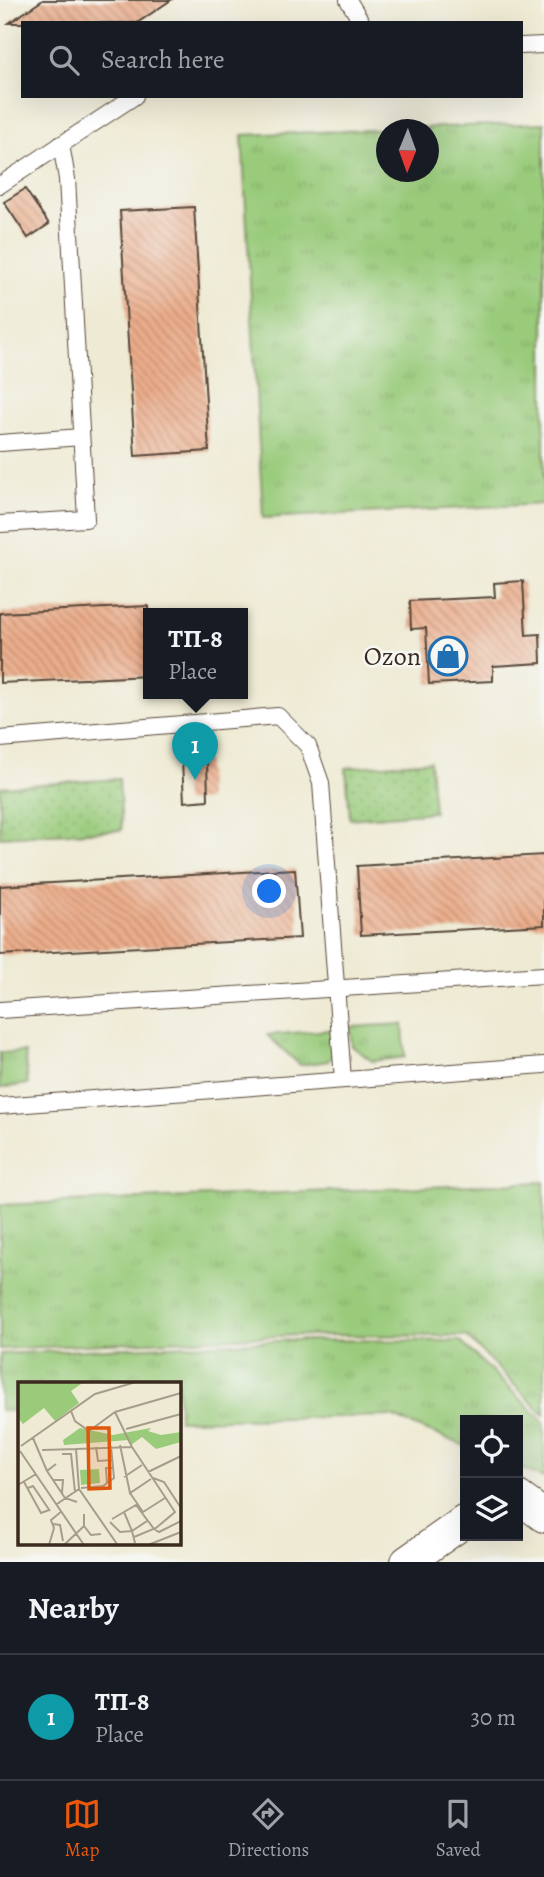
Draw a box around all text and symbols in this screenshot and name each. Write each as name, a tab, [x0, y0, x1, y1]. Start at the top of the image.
search box	[21, 21, 523, 98]
icon: search	[45, 41, 83, 79]
text: Search here	[101, 42, 225, 77]
north arrow	[376, 119, 439, 182]
popup	[143, 608, 248, 699]
text: ТП-8	[168, 621, 223, 656]
shop icon: Ozon	[427, 635, 469, 677]
place label: Ozon	[364, 639, 421, 674]
text: Place	[168, 656, 217, 687]
pin: 1	[172, 722, 218, 780]
your location	[252, 874, 286, 908]
inset map	[18, 1382, 180, 1545]
map controls	[460, 1415, 523, 1541]
button: locate	[460, 1415, 523, 1478]
button: layers	[460, 1478, 523, 1541]
text: Nearby	[28, 1588, 119, 1628]
text: ТП-8	[95, 1684, 149, 1719]
text: 1	[47, 1702, 55, 1733]
text: 30 m	[470, 1702, 516, 1733]
text: Place	[95, 1719, 144, 1750]
tab: Map	[63, 1795, 101, 1863]
tab: Directions	[228, 1795, 309, 1863]
tab: Saved	[436, 1795, 481, 1863]

